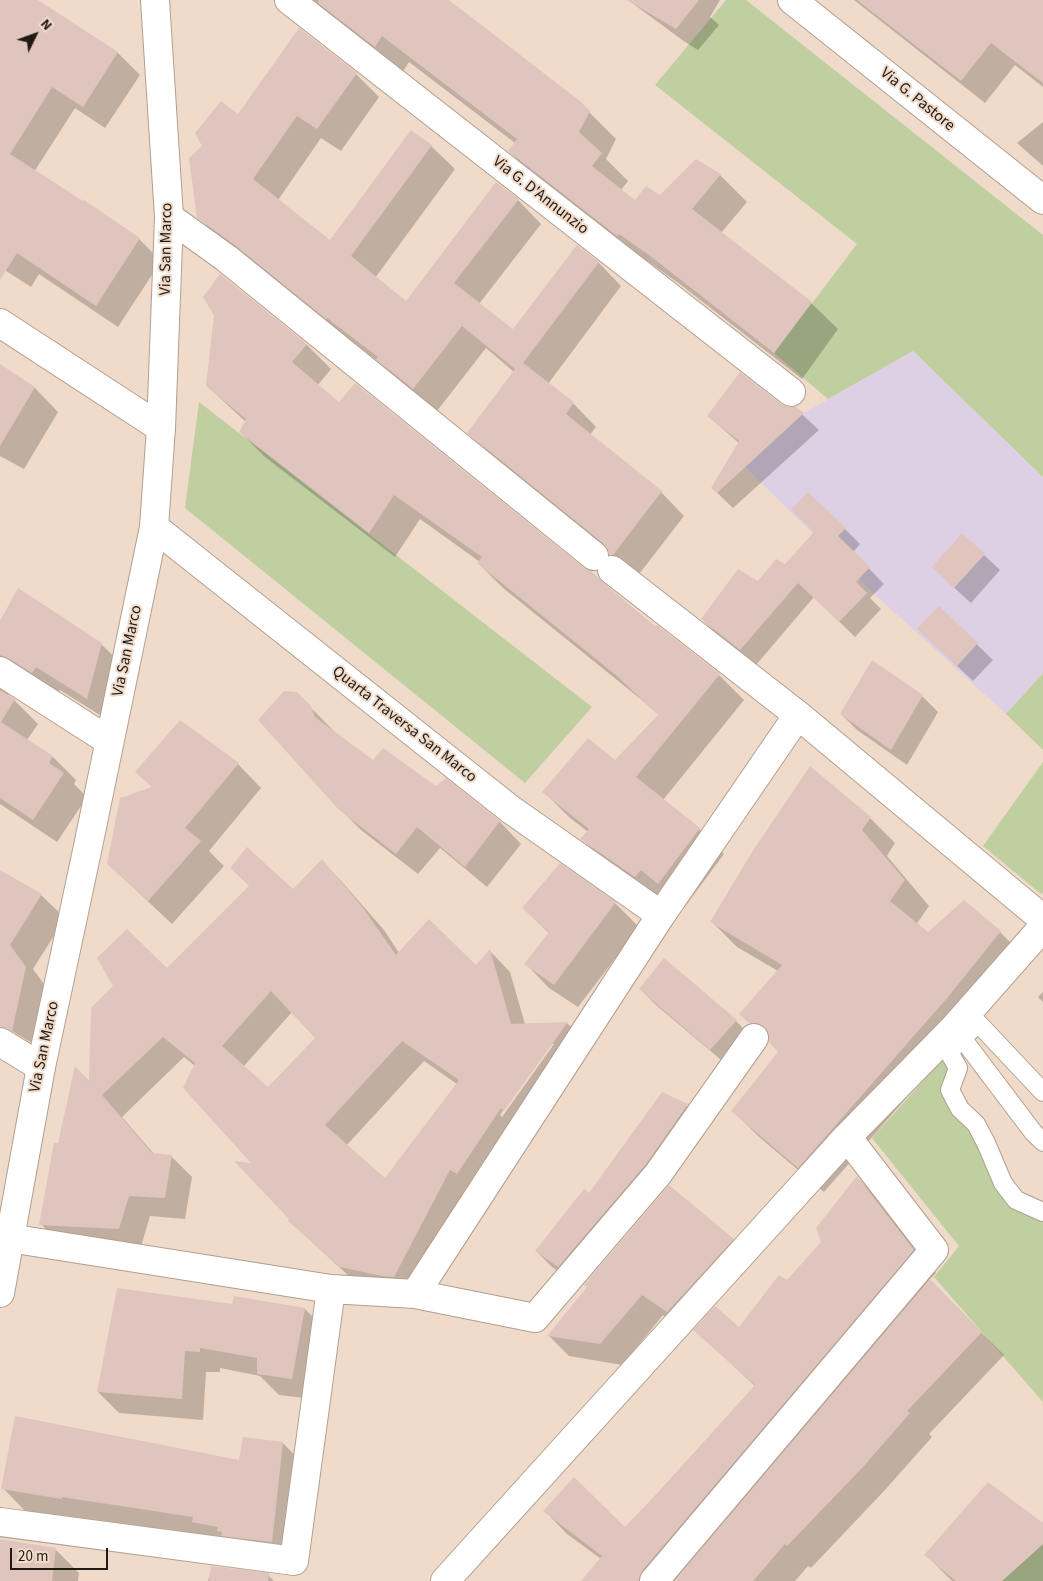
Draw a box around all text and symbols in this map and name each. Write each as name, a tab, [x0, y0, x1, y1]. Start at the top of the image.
north arrow	[10, 10, 60, 60]
text: N	[36, 15, 57, 35]
street label: Via G. Pastore	[876, 64, 958, 136]
street label: Via G. D'Annunzio	[488, 153, 592, 239]
street label: Via San Marco	[157, 202, 177, 296]
street label: Via San Marco	[109, 604, 147, 698]
street label: Quarta Traversa San Marco	[328, 663, 480, 787]
street label: Via San Marco	[26, 1000, 64, 1094]
scale bar	[12, 1538, 110, 1570]
text: 20 m	[18, 1546, 48, 1567]

